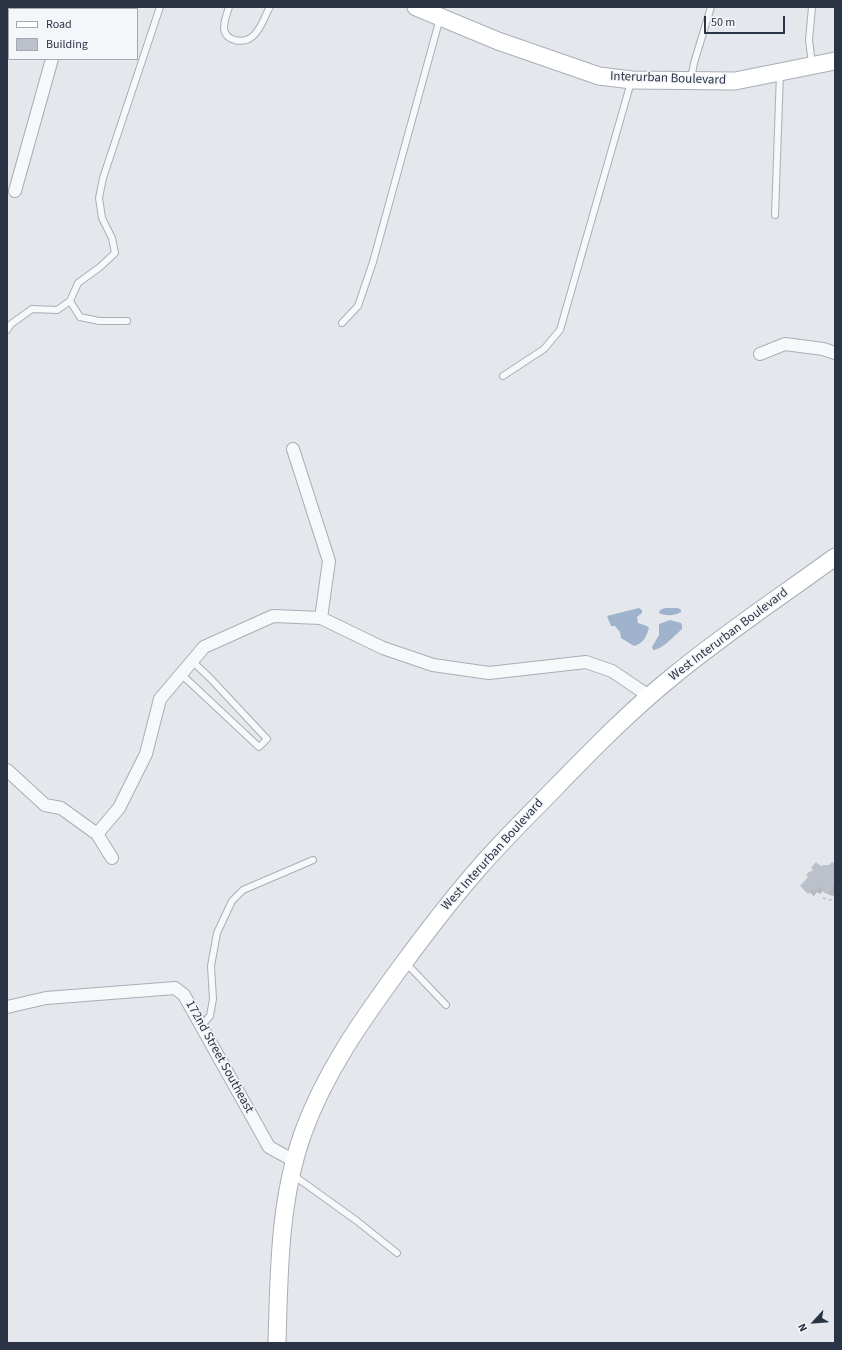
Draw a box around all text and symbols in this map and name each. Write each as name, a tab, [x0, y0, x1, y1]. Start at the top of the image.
legend	[8, 8, 138, 60]
scale bar	[706, 8, 787, 34]
text: 50 m	[711, 14, 735, 31]
text: Road	[46, 16, 72, 33]
text: Building	[46, 36, 88, 53]
street label: Interurban Boulevard	[610, 69, 726, 89]
street label: West Interurban Boulevard	[666, 585, 792, 685]
street label: West Interurban Boulevard	[439, 796, 547, 914]
street label: 172nd Street Southeast	[182, 998, 256, 1116]
north arrow	[794, 1302, 834, 1342]
text: N	[794, 1321, 811, 1334]

